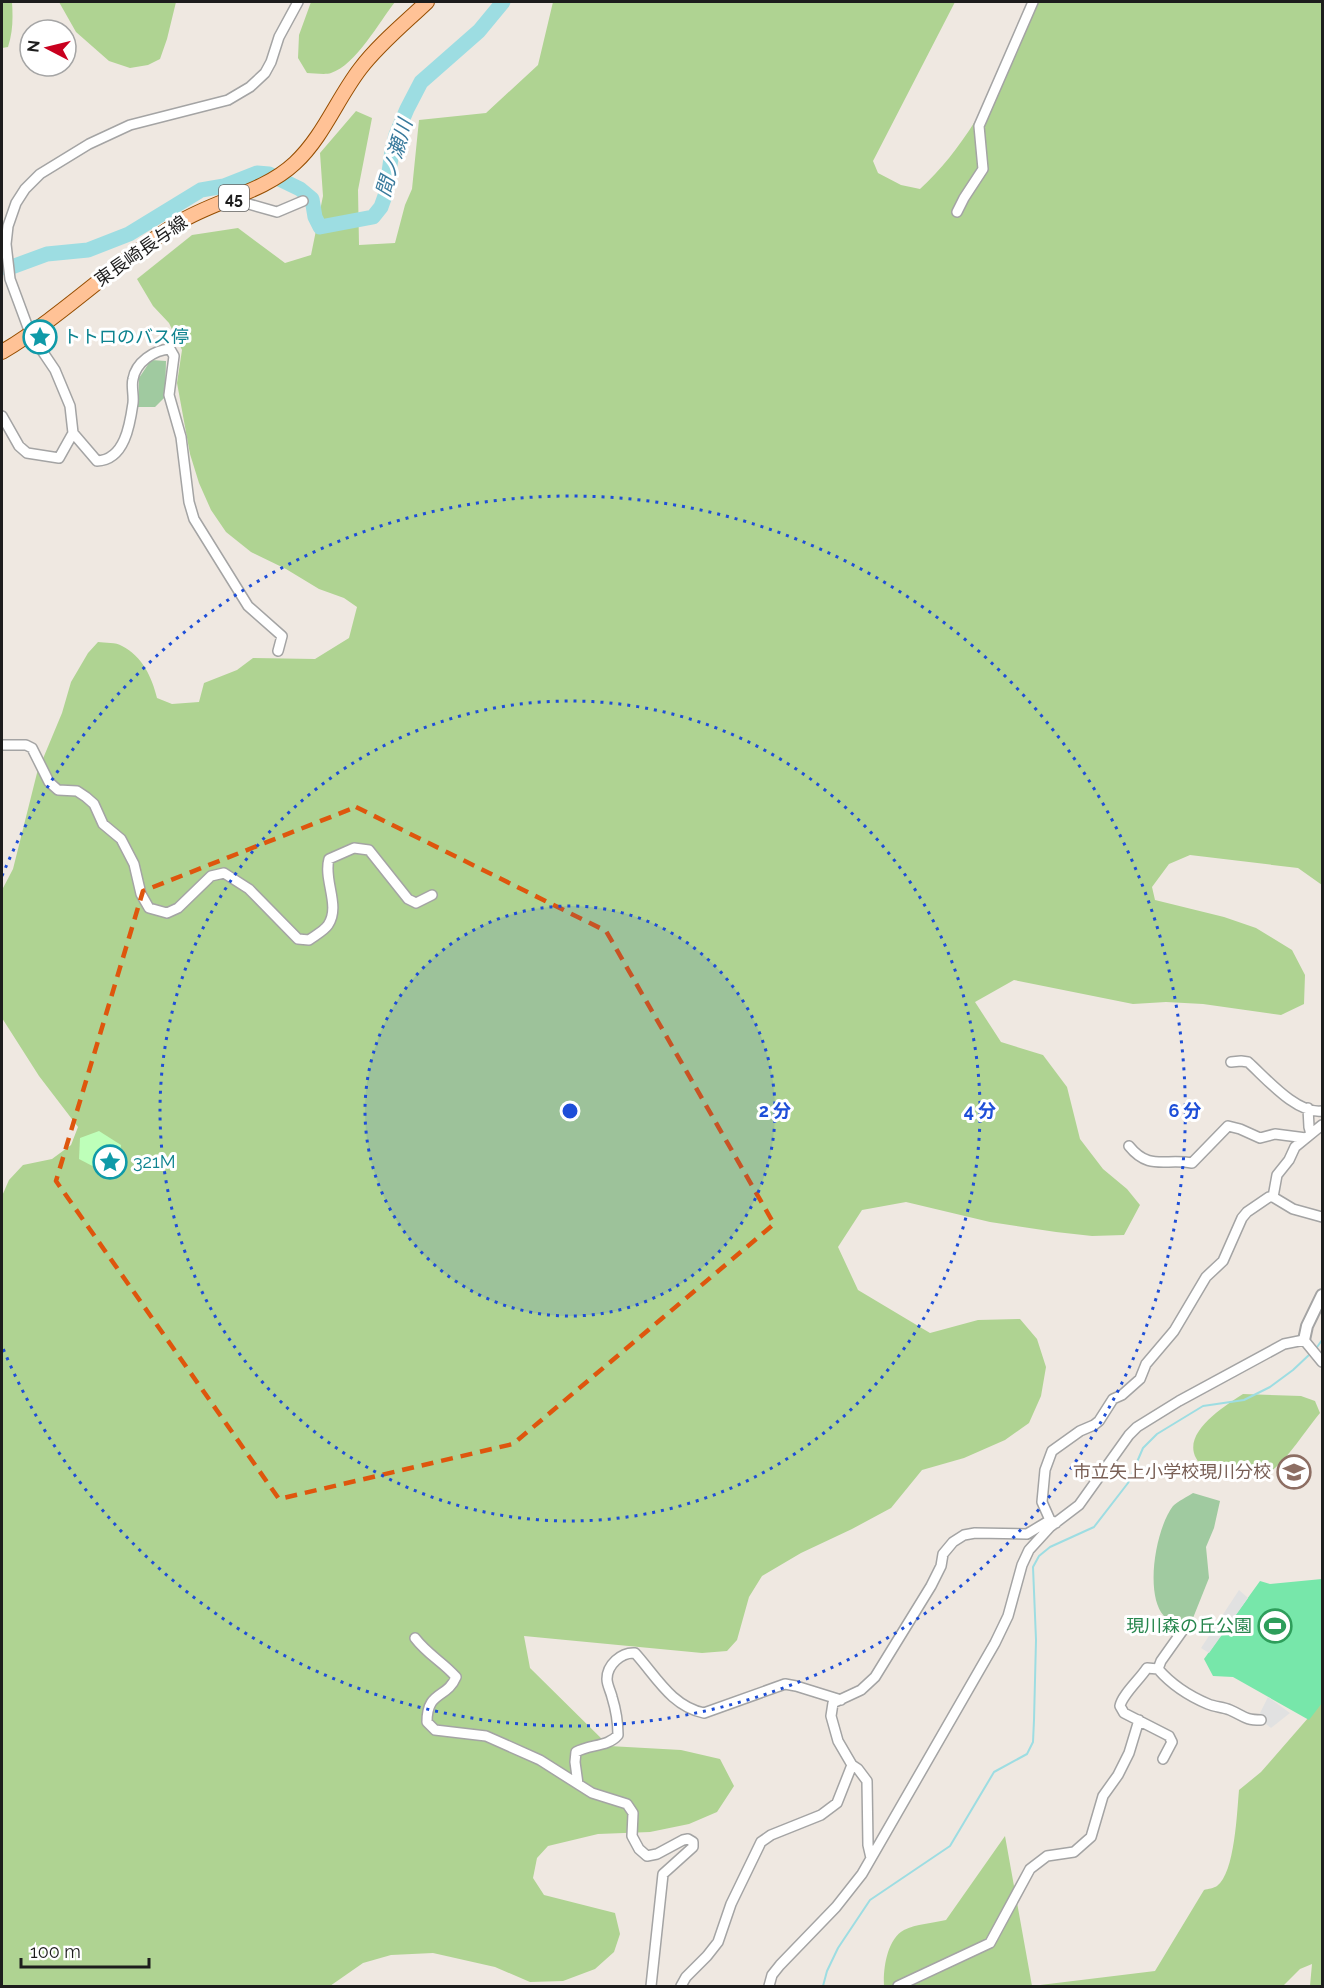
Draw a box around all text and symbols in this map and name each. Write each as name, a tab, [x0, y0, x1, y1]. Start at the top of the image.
north arrow	[18, 18, 78, 78]
text: N	[23, 39, 44, 53]
water label: 間ノ瀬川	[371, 114, 418, 200]
road number: 45	[219, 185, 249, 211]
street label: 東長崎長与線	[90, 211, 191, 290]
place icon: トトロのバス停	[22, 319, 58, 355]
place label: トトロのバス停	[63, 326, 189, 347]
text: 2 分	[759, 1100, 791, 1121]
text: 4 分	[964, 1100, 996, 1121]
text: 6 分	[1168, 1100, 1202, 1121]
centre of rings	[560, 1101, 580, 1121]
place icon: 321M	[92, 1144, 128, 1180]
place label: 321M	[133, 1151, 175, 1172]
school or university icon: 市立矢上小学校現川分校	[1276, 1454, 1312, 1490]
place label: 市立矢上小学校現川分校	[1073, 1461, 1271, 1482]
sports icon: 現川森の丘公園	[1257, 1608, 1293, 1644]
place label: 現川森の丘公園	[1126, 1615, 1252, 1636]
scale bar	[21, 1931, 148, 1969]
text: 100 m	[30, 1941, 81, 1962]

